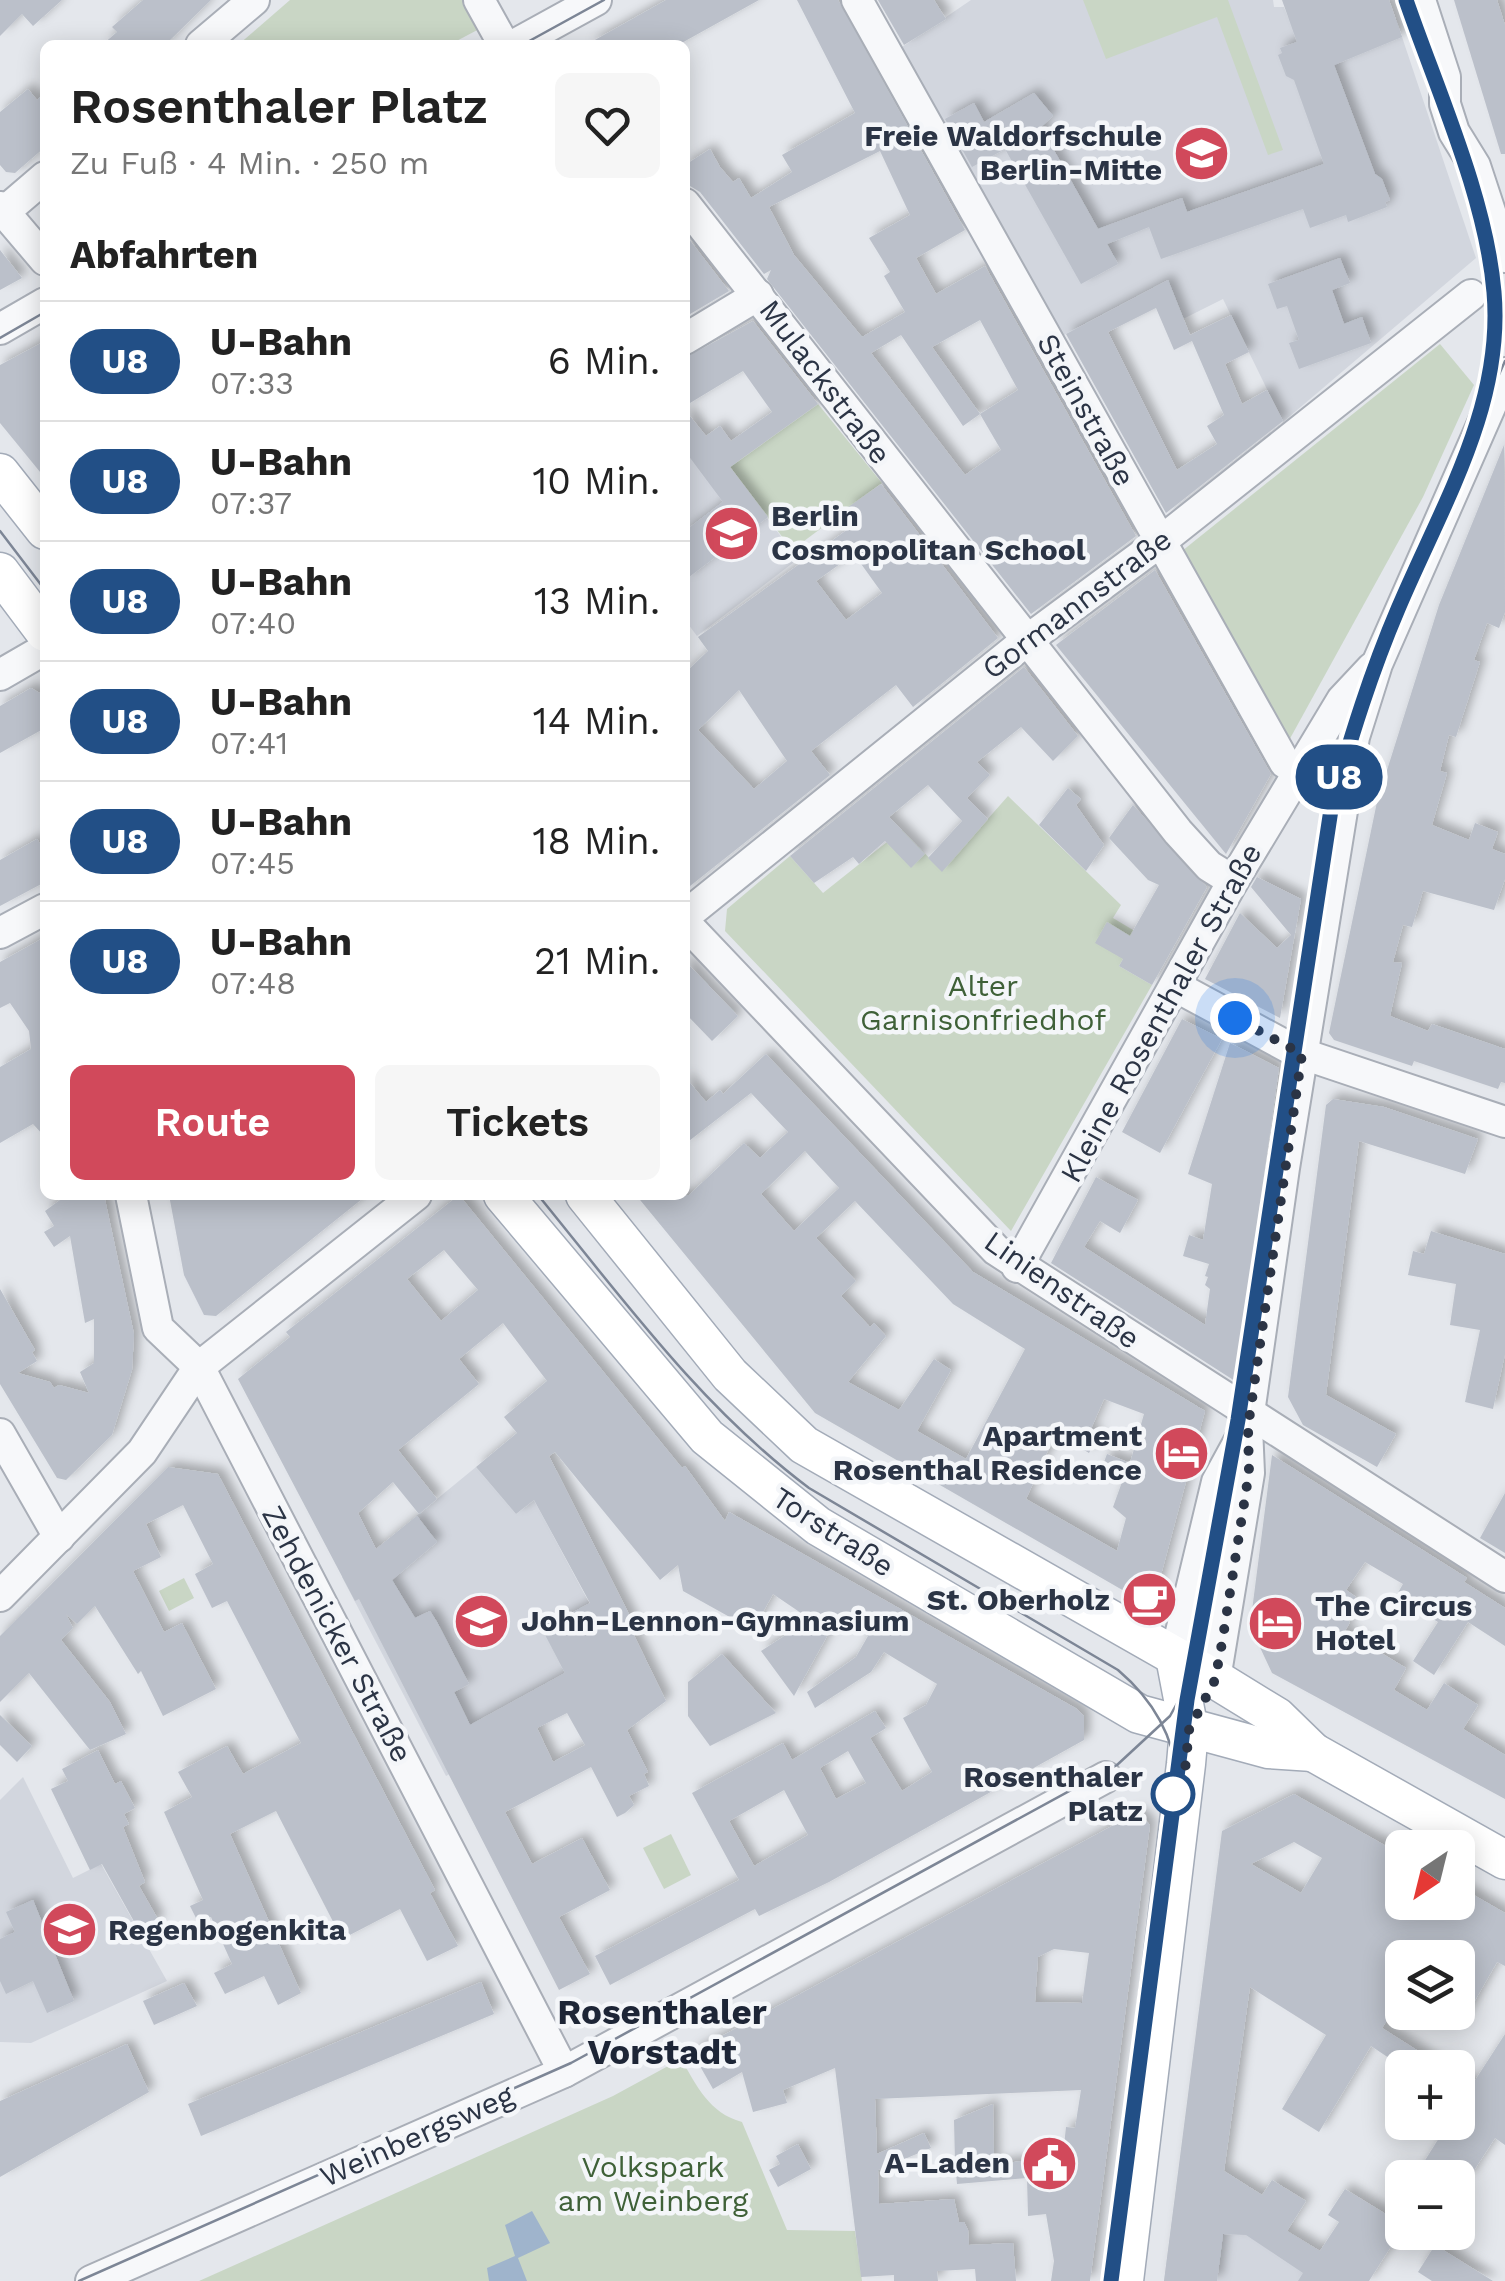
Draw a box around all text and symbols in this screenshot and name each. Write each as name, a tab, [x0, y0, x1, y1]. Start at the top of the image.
button: heart	[555, 73, 660, 178]
text: Rosenthaler Platz	[70, 78, 488, 135]
place label: Freie Waldorfschule Berlin-Mitte	[864, 118, 1162, 187]
school or university icon: Freie Waldorfschule Berlin-Mitte	[1171, 123, 1231, 183]
text: Zu Fuß · 4 Min. · 250 m	[70, 144, 429, 182]
text: Abfahrten	[70, 233, 258, 277]
street label: Mulackstraße	[752, 293, 899, 471]
text: U-Bahn	[210, 320, 352, 364]
street label: Steinstraße	[1030, 328, 1143, 492]
text: 6 Min.	[548, 339, 660, 383]
text: U8	[102, 340, 148, 382]
text: 07:33	[210, 364, 294, 402]
text: U-Bahn	[210, 440, 352, 484]
text: 10 Min.	[532, 459, 660, 503]
text: U8	[102, 460, 148, 502]
text: 07:37	[210, 484, 292, 522]
place label: Berlin Cosmopolitan School	[771, 498, 1086, 567]
school or university icon: Berlin Cosmopolitan School	[702, 503, 762, 563]
street label: Gormannstraße	[975, 521, 1178, 686]
text: U-Bahn	[210, 560, 352, 604]
text: 13 Min.	[534, 579, 660, 623]
text: U8	[102, 580, 148, 622]
text: 07:40	[210, 604, 296, 642]
text: U-Bahn	[210, 680, 352, 724]
text: 14 Min.	[533, 699, 660, 743]
text: U8	[102, 700, 148, 742]
text: 07:41	[210, 724, 288, 762]
line badge: U8	[1294, 744, 1384, 810]
text: U8	[1316, 756, 1362, 798]
text: U-Bahn	[210, 800, 352, 844]
text: 18 Min.	[533, 819, 660, 863]
text: U8	[102, 820, 148, 862]
street label: Kleine Rosenthaler Straße	[1053, 837, 1268, 1188]
text: 07:45	[210, 844, 295, 882]
text: U-Bahn	[210, 920, 352, 964]
text: 21 Min.	[534, 939, 660, 983]
text: U8	[102, 940, 148, 982]
text: 07:48	[210, 964, 296, 1002]
park label: Alter Garnisonfriedhof	[860, 968, 1106, 1037]
your location	[1210, 993, 1260, 1043]
button: Route	[70, 1065, 355, 1180]
button: Tickets	[375, 1065, 660, 1180]
street label: Linienstraße	[978, 1223, 1147, 1356]
place label: Apartment Rosenthal Residence	[833, 1418, 1142, 1487]
hotel icon: Apartment Rosenthal Residence	[1151, 1423, 1211, 1483]
street label: Torstraße	[766, 1479, 900, 1584]
street label: Zehdenicker Straße	[255, 1500, 420, 1768]
cafe icon: St. Oberholz	[1119, 1570, 1179, 1630]
place label: St. Oberholz	[927, 1582, 1110, 1617]
place label: The Circus Hotel	[1315, 1588, 1472, 1657]
school or university icon: John-Lennon-Gymnasium	[452, 1591, 512, 1651]
hotel icon: The Circus Hotel	[1246, 1593, 1306, 1653]
place label: John-Lennon-Gymnasium	[521, 1603, 910, 1638]
place label: Rosenthaler Platz	[963, 1759, 1143, 1828]
marker: Rosenthaler Platz	[1152, 1773, 1194, 1815]
north arrow	[1385, 1830, 1475, 1920]
map controls	[1385, 1830, 1475, 2250]
school or university icon: Regenbogenkita	[39, 1900, 99, 1960]
place label: Regenbogenkita	[108, 1912, 347, 1947]
button: layers	[1385, 1940, 1475, 2030]
district label: Rosenthaler Vorstadt	[557, 1991, 767, 2073]
button: +	[1385, 2050, 1475, 2140]
street label: Weinbergsweg	[315, 2077, 519, 2194]
public building icon: A-Laden	[1019, 2133, 1079, 2193]
place label: A-Laden	[884, 2145, 1010, 2180]
park label: Volkspark am Weinberg	[558, 2149, 748, 2218]
button: −	[1385, 2160, 1475, 2250]

